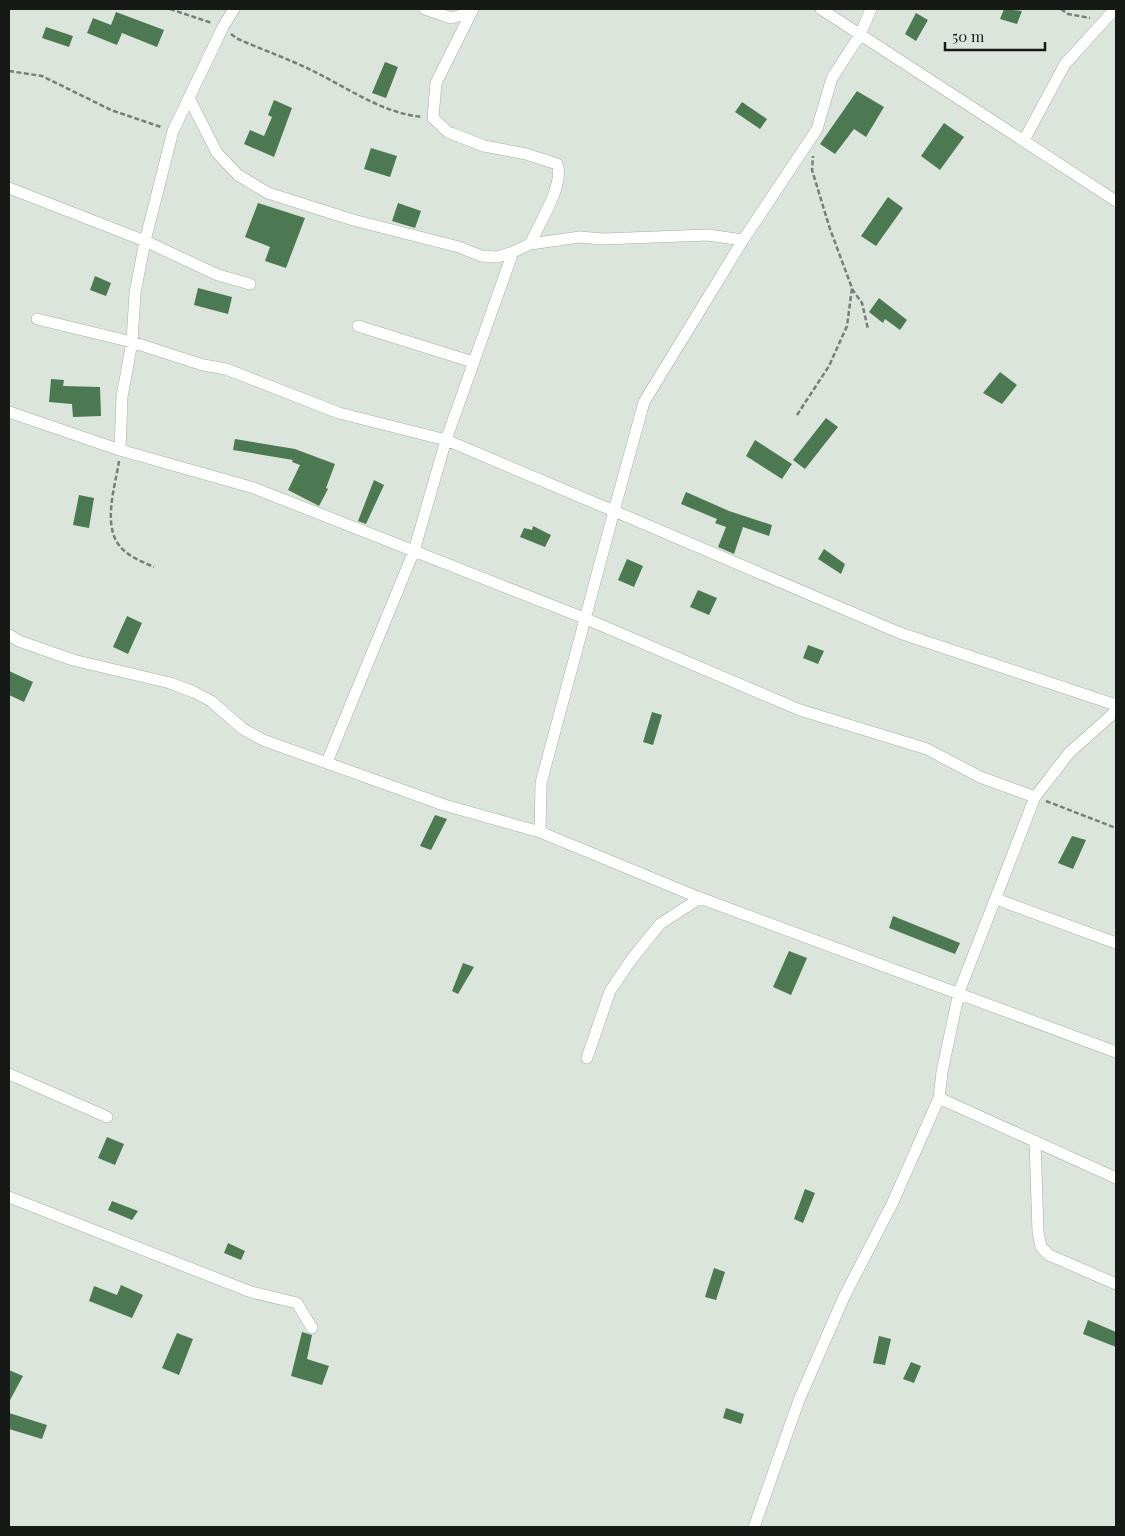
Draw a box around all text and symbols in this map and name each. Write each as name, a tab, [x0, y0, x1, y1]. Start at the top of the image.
scale bar	[945, 20, 1045, 52]
text: 50 m	[952, 26, 985, 46]

